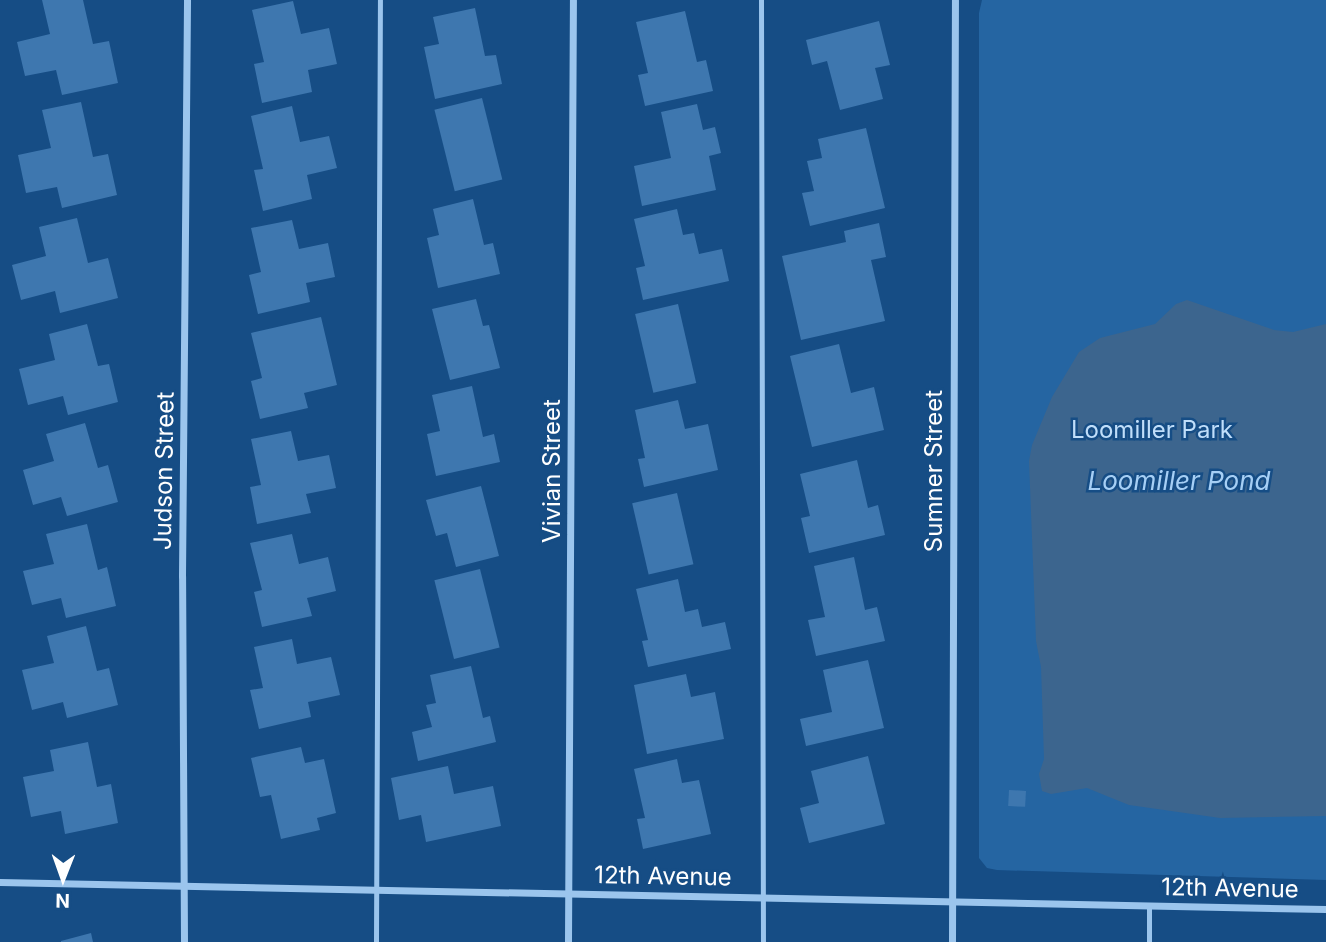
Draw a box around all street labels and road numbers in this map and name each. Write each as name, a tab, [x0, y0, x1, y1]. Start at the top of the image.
street label: Sumner Street	[920, 390, 948, 552]
street label: Judson Street	[148, 392, 180, 550]
street label: Vivian Street	[538, 399, 566, 543]
street label: 12th Avenue	[594, 860, 732, 892]
street label: 12th Avenue	[1161, 872, 1299, 904]

